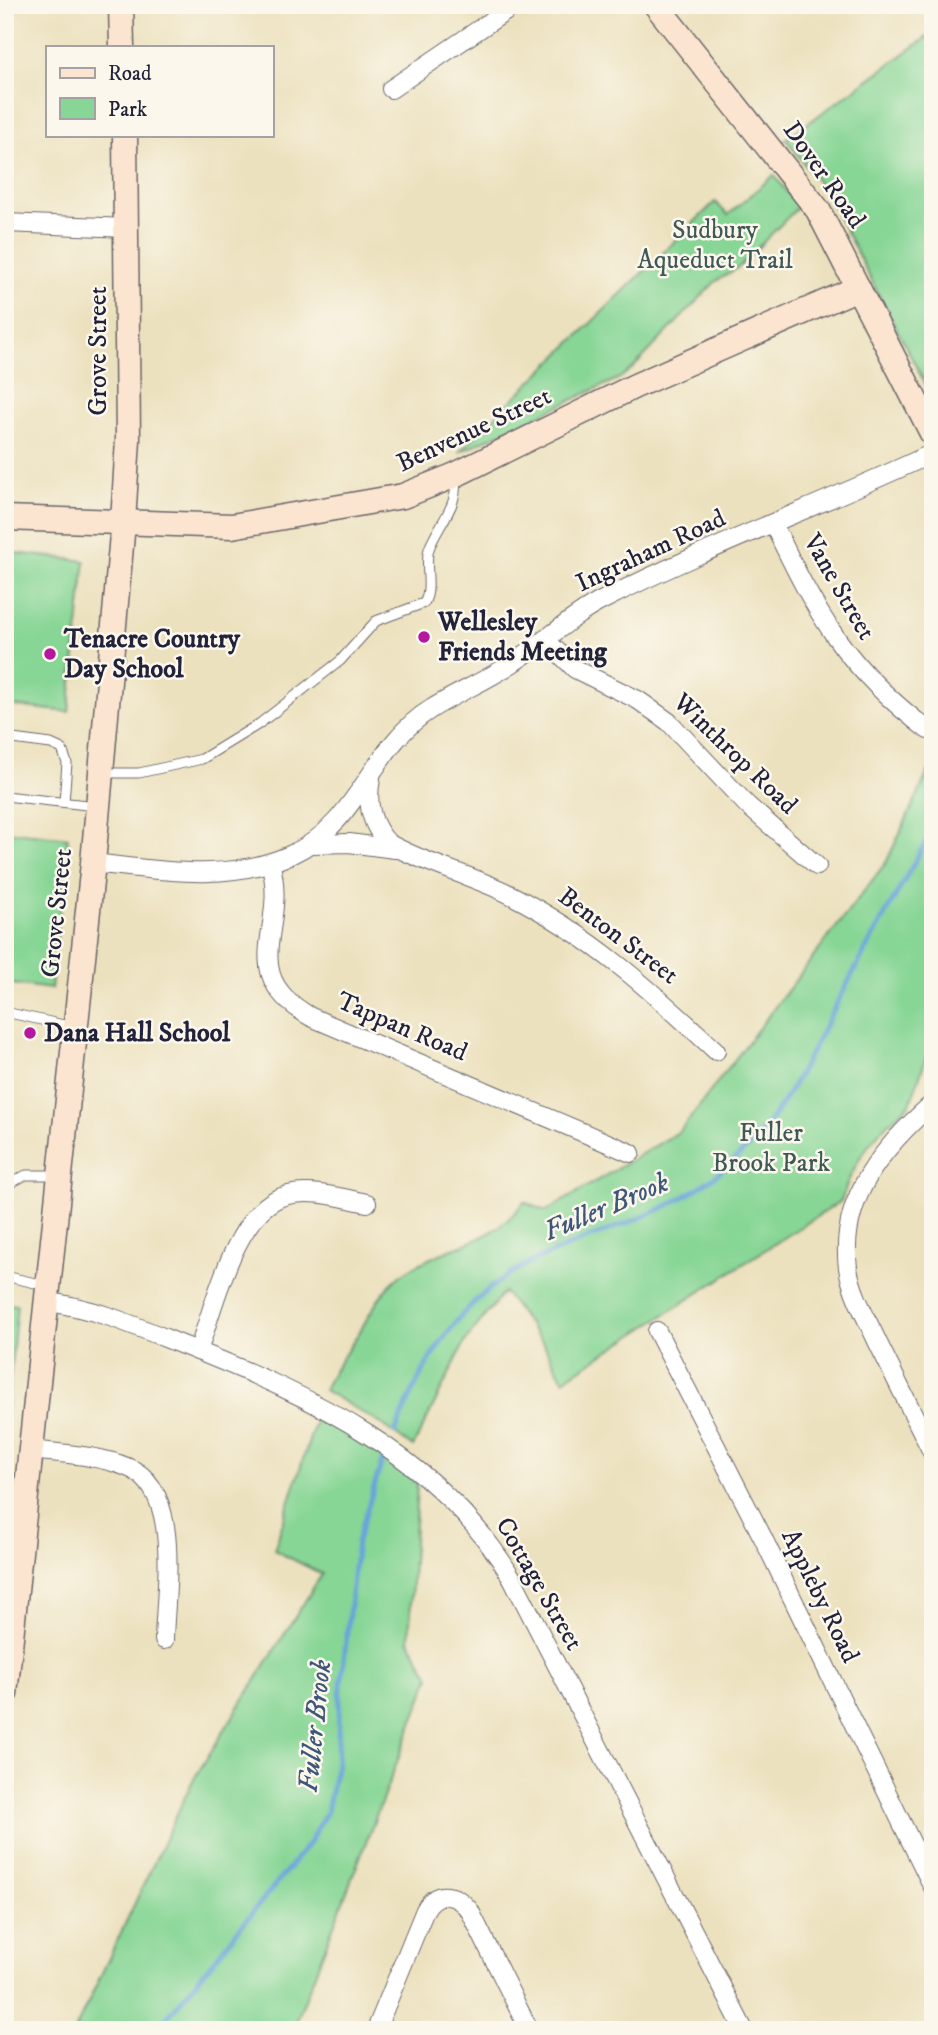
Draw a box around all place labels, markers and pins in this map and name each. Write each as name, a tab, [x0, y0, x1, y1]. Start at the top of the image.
place label: Wellesley Friends Meeting	[437, 606, 608, 669]
place label: Tenacre Country Day School	[63, 623, 241, 686]
marker: Wellesley Friends Meeting	[416, 629, 432, 645]
marker: Tenacre Country Day School	[42, 646, 58, 662]
place label: Dana Hall School	[44, 1017, 231, 1050]
marker: Dana Hall School	[22, 1025, 38, 1041]

